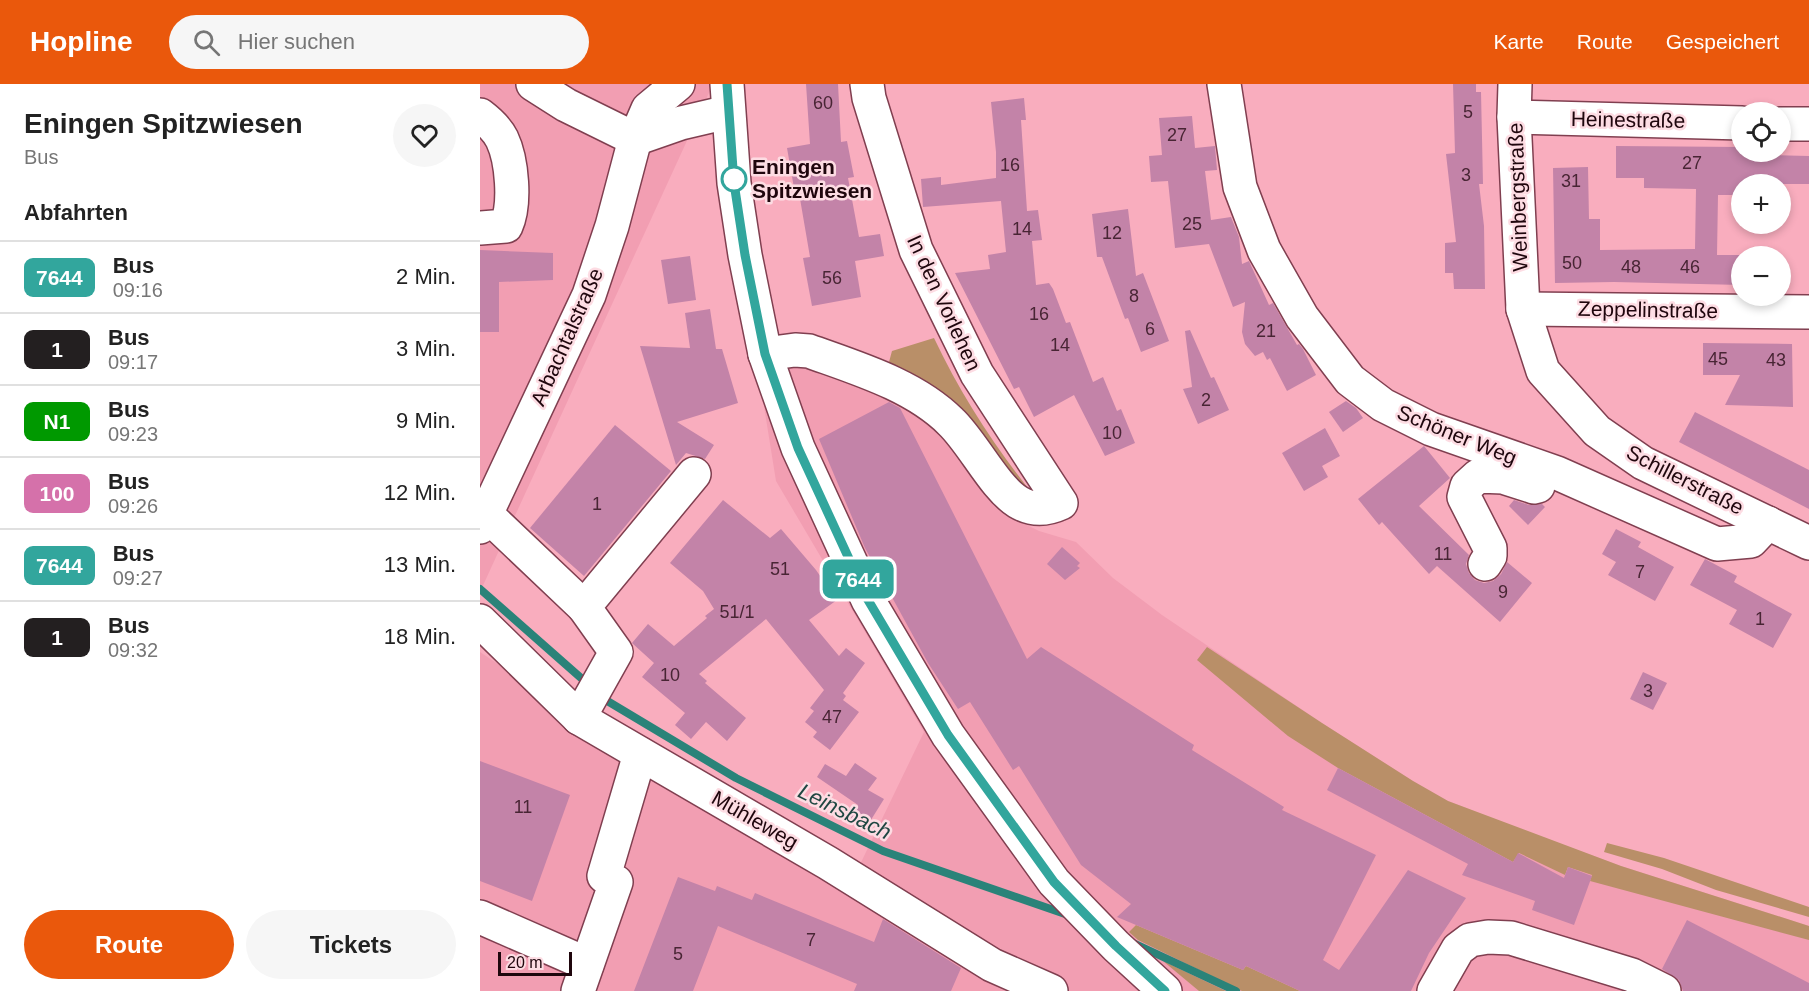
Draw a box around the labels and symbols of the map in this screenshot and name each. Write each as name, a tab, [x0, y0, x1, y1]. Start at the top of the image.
house number: 60	[813, 93, 833, 113]
house number: 5	[1463, 102, 1473, 122]
street label: Heinestraße	[1571, 107, 1685, 132]
street label: Weinbergstraße	[1503, 122, 1532, 272]
house number: 27	[1167, 125, 1187, 145]
house number: 27	[1682, 153, 1702, 173]
place label: Eningen Spitzwiesen	[752, 155, 872, 202]
house number: 16	[1000, 155, 1020, 175]
house number: 3	[1461, 165, 1471, 185]
marker: Eningen Spitzwiesen	[721, 166, 747, 192]
house number: 31	[1561, 171, 1581, 191]
house number: 25	[1182, 214, 1202, 234]
house number: 14	[1012, 219, 1032, 239]
house number: 12	[1102, 223, 1122, 243]
street label: In den Vorlehen	[903, 231, 986, 374]
house number: 50	[1562, 253, 1582, 273]
house number: 48	[1621, 257, 1641, 277]
house number: 46	[1680, 257, 1700, 277]
street label: Arbachtalstraße	[526, 264, 607, 409]
house number: 56	[822, 268, 842, 288]
house number: 8	[1129, 286, 1139, 306]
street label: Zeppelinstraße	[1578, 297, 1718, 322]
house number: 16	[1029, 304, 1049, 324]
house number: 6	[1145, 319, 1155, 339]
house number: 21	[1256, 321, 1276, 341]
house number: 14	[1050, 335, 1070, 355]
house number: 45	[1708, 349, 1728, 369]
house number: 43	[1766, 350, 1786, 370]
house number: 2	[1201, 390, 1211, 410]
street label: Schöner Weg	[1394, 400, 1520, 469]
house number: 10	[1102, 423, 1122, 443]
street label: Schillerstraße	[1623, 440, 1748, 519]
house number: 1	[592, 494, 602, 514]
house number: 11	[1434, 544, 1452, 564]
house number: 51	[770, 559, 790, 579]
line badge: 7644	[816, 560, 900, 598]
house number: 7	[1635, 562, 1645, 582]
house number: 9	[1498, 582, 1508, 602]
house number: 51/1	[719, 602, 755, 622]
house number: 1	[1755, 609, 1765, 629]
house number: 10	[660, 665, 680, 685]
house number: 3	[1643, 681, 1653, 701]
house number: 47	[822, 707, 842, 727]
water label: Leinsbach	[794, 778, 895, 845]
street label: Mühleweg	[708, 786, 802, 853]
house number: 11	[514, 797, 532, 817]
house number: 7	[806, 930, 816, 950]
house number: 5	[673, 944, 683, 964]
scale bar	[498, 949, 572, 976]

